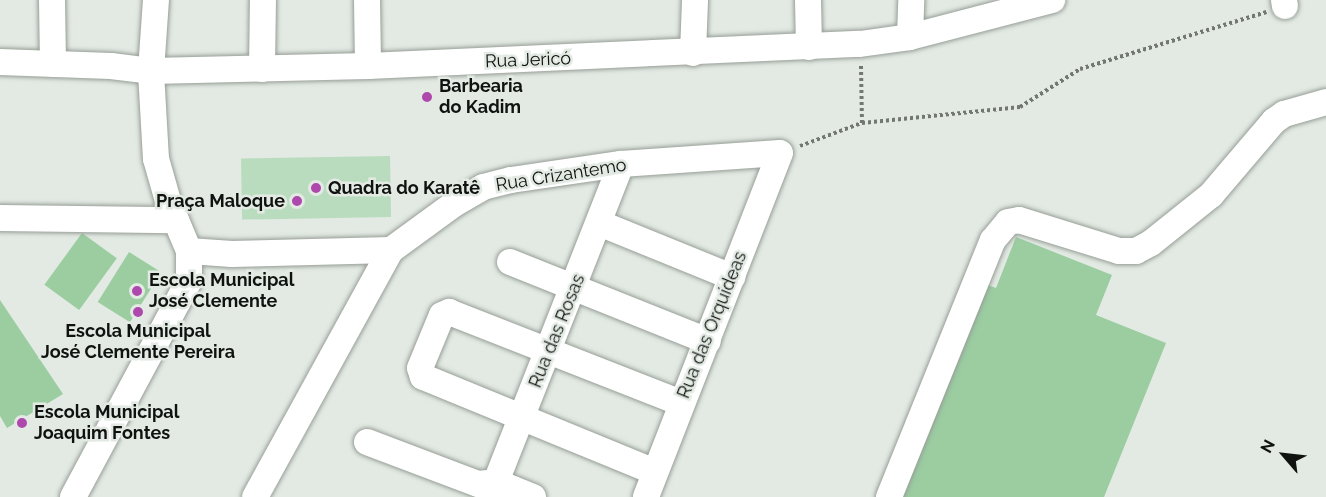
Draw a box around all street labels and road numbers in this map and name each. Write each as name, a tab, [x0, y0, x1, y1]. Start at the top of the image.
street label: Rua Jericó	[484, 48, 572, 72]
street label: Rua Crizantemo	[494, 154, 628, 196]
street label: Rua das Orquídeas	[673, 248, 751, 402]
street label: Rua das Rosas	[524, 271, 590, 391]

